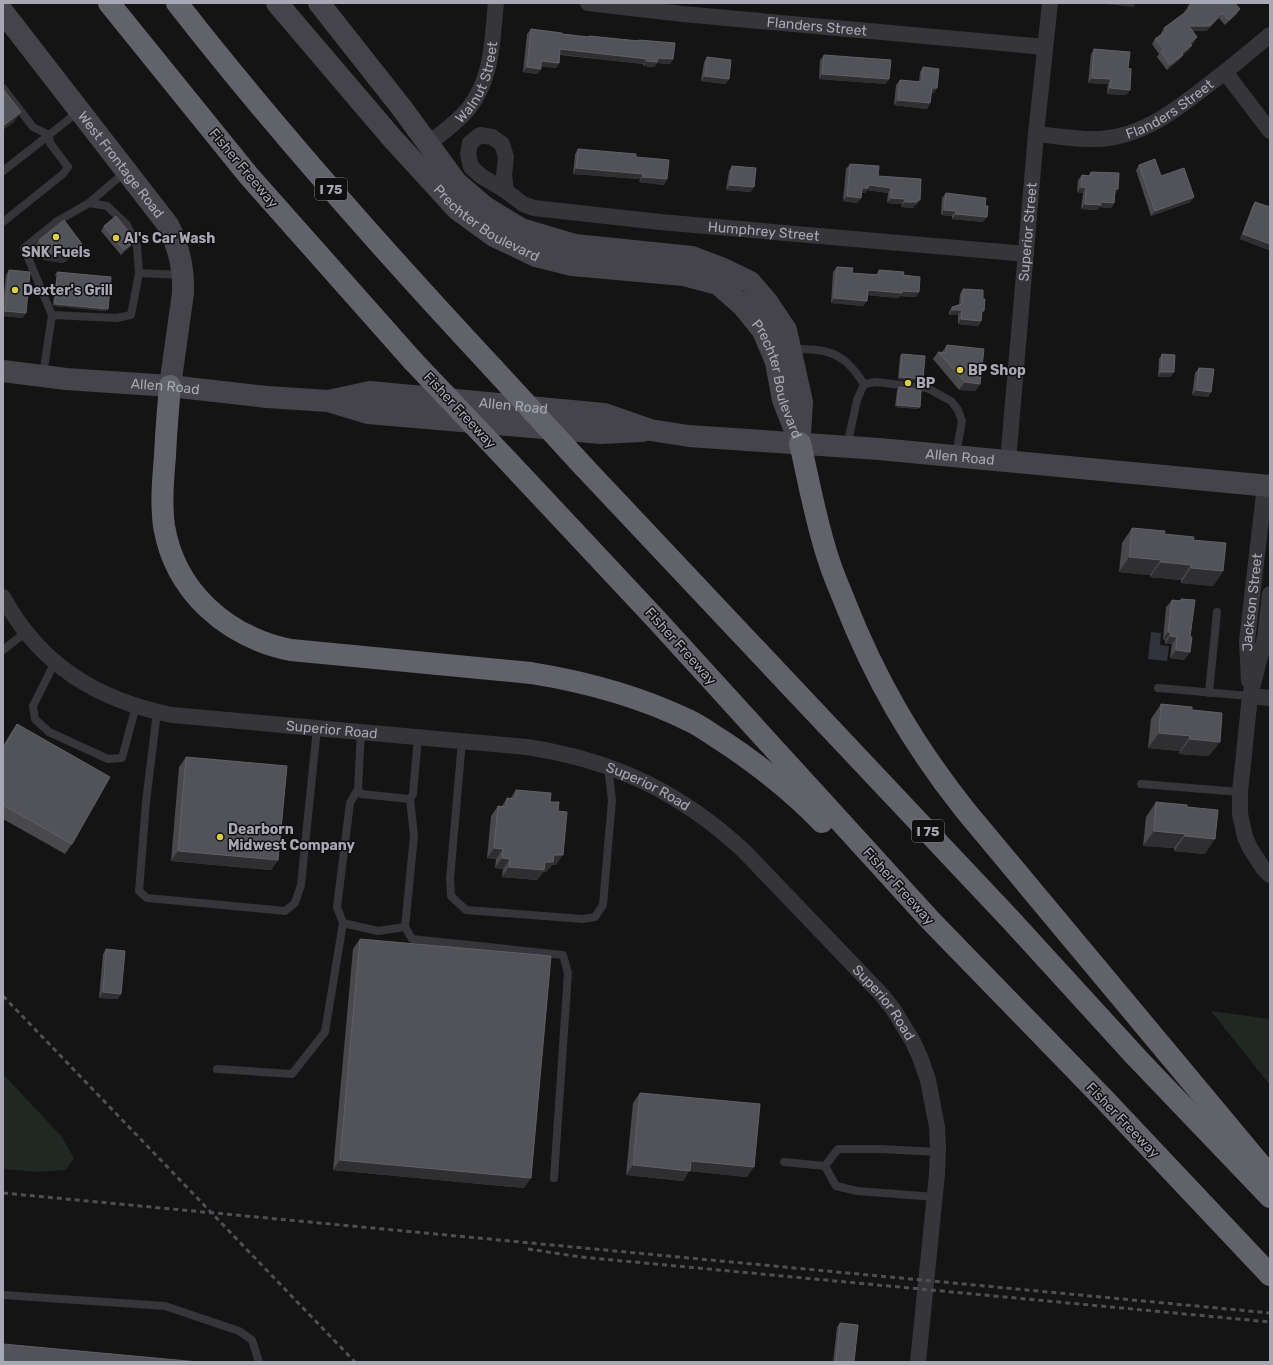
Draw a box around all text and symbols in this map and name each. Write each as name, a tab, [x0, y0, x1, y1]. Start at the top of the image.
street label: Flanders Street	[766, 14, 868, 40]
street label: Walnut Street	[452, 40, 501, 127]
street label: Flanders Street	[1124, 76, 1217, 143]
street label: West Frontage Road	[74, 108, 167, 222]
street label: Fisher Freeway	[205, 125, 282, 212]
road number: I 75	[315, 178, 347, 200]
street label: Prechter Boulevard	[430, 181, 542, 265]
street label: Superior Street	[1015, 181, 1041, 282]
street label: Humphrey Street	[707, 218, 821, 245]
place label: Al's Car Wash	[124, 230, 215, 247]
marker: SNK Fuels	[51, 232, 61, 242]
marker: Al's Car Wash	[111, 233, 121, 243]
place label: SNK Fuels	[21, 244, 91, 261]
place label: Dexter's Grill	[23, 282, 113, 299]
marker: Dexter's Grill	[10, 285, 20, 295]
street label: Prechter Boulevard	[748, 316, 805, 441]
place label: BP Shop	[968, 362, 1026, 379]
marker: BP Shop	[955, 365, 965, 375]
street label: Fisher Freeway	[420, 369, 500, 452]
street label: Allen Road	[130, 375, 201, 398]
place label: BP	[916, 375, 936, 392]
marker: BP	[903, 378, 913, 388]
street label: Allen Road	[478, 394, 549, 418]
street label: Allen Road	[925, 445, 995, 469]
street label: Jackson Street	[1239, 552, 1266, 652]
street label: Fisher Freeway	[641, 604, 720, 689]
street label: Superior Road	[285, 717, 378, 742]
street label: Superior Road	[604, 759, 693, 815]
road number: I 75	[912, 820, 944, 842]
place label: Dearborn Midwest Company	[228, 821, 356, 854]
marker: Dearborn Midwest Company	[215, 832, 225, 842]
street label: Fisher Freeway	[859, 844, 938, 929]
street label: Superior Road	[849, 961, 918, 1044]
street label: Fisher Freeway	[1082, 1079, 1163, 1162]

